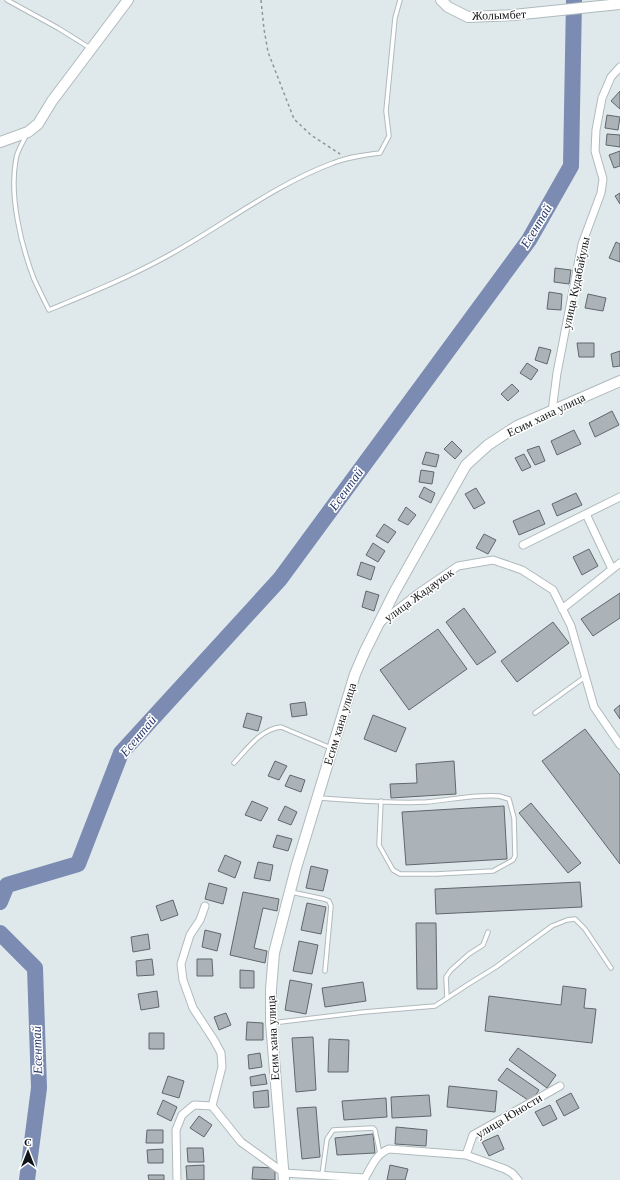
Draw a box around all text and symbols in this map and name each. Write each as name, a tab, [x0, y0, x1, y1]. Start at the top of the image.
street label: Жолымбет	[472, 7, 527, 23]
water label: Есентай	[517, 201, 555, 251]
street label: улица Кудабайулы	[559, 236, 593, 330]
street label: Есим хана улица	[505, 390, 588, 440]
water label: Есентай	[325, 465, 367, 514]
street label: улица Жадаукок	[382, 565, 457, 625]
street label: Есим хана улица	[321, 681, 359, 767]
water label: Есентай	[116, 712, 160, 760]
street label: Есим хана улица	[264, 994, 282, 1081]
water label: Есентай	[29, 1025, 45, 1075]
street label: улица Юности	[473, 1090, 545, 1141]
north arrow	[8, 1132, 48, 1172]
text: С	[24, 1136, 32, 1148]

